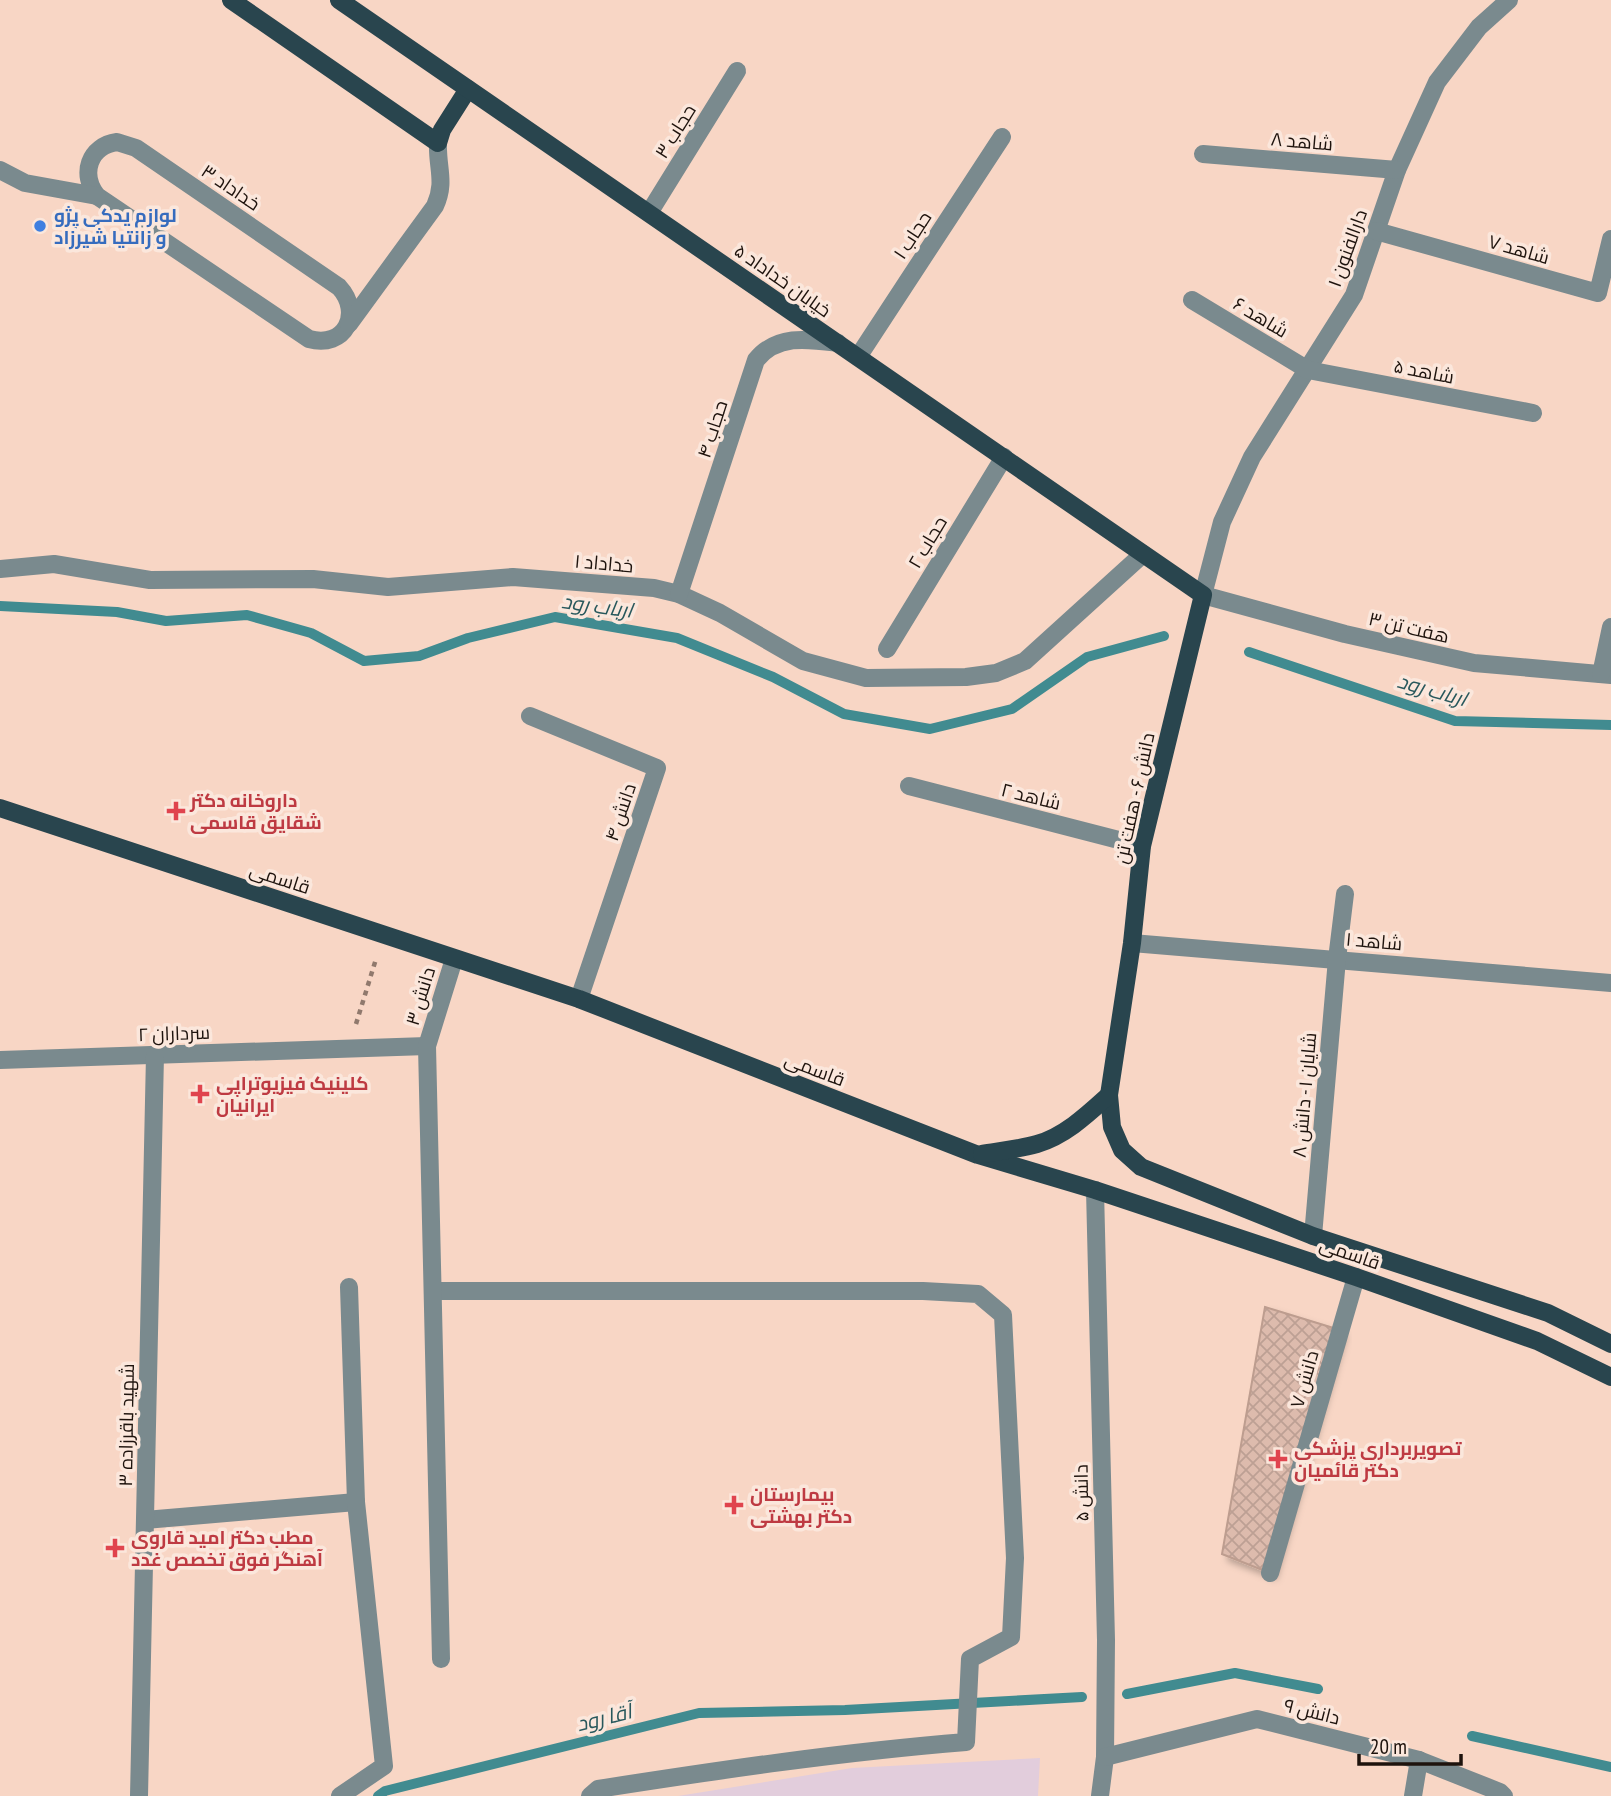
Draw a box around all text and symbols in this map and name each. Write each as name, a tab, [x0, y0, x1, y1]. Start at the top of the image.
street label: حجاب ۳	[649, 99, 701, 163]
street label: شاهد ۸	[1270, 126, 1334, 156]
street label: خداداد ۳	[197, 159, 265, 215]
place label: لوازم یدکی پژو و زانتیا شیرزاد	[54, 203, 177, 250]
street label: حجاب ۱	[888, 206, 936, 264]
street label: دارالفنون ۱	[1322, 206, 1372, 290]
marker: لوازم یدکی پژو و زانتیا شیرزاد	[32, 218, 48, 234]
street label: شاهد ۷	[1486, 229, 1552, 269]
street label: خیابان خداداد ۵	[730, 238, 836, 322]
street label: شاهد ۶	[1229, 291, 1293, 343]
street label: شاهد ۵	[1392, 353, 1456, 389]
street label: حجاب ۴	[691, 397, 733, 461]
street label: حجاب ۲	[902, 512, 952, 572]
street label: خداداد ۱	[573, 548, 635, 578]
water label: ارباب رود	[560, 587, 636, 624]
street label: هفت تن ۳	[1366, 606, 1452, 648]
water label: ارباب رود	[1394, 667, 1472, 713]
street label: دانش ۶ - هفت تن	[1108, 730, 1160, 866]
street label: شاهد ۲	[999, 777, 1063, 815]
street label: دانش ۴	[599, 780, 641, 844]
place label: داروخانه دکتر شقایق قاسمی	[189, 788, 322, 834]
marker: داروخانه دکتر شقایق قاسمی	[168, 803, 184, 819]
street label: قاسمی	[247, 857, 313, 899]
street label: شاهد ۱	[1345, 927, 1403, 955]
street label: دانش ۳	[400, 964, 440, 1028]
street label: سرداران ۲	[138, 1020, 210, 1046]
street label: شایان ۱ - دانش ۸	[1287, 1031, 1321, 1159]
street label: قاسمی	[782, 1047, 848, 1091]
place label: کلینیک فیزیوتراپی ایرانیان	[216, 1071, 369, 1117]
marker: کلینیک فیزیوتراپی ایرانیان	[190, 1084, 210, 1104]
street label: قاسمی	[1317, 1231, 1383, 1275]
street label: دانش ۷	[1284, 1347, 1324, 1411]
street label: شهید باقرزاده ۳	[113, 1363, 139, 1487]
place label: تصویربرداری پزشکی دکتر قائمیان	[1294, 1436, 1463, 1482]
marker: تصویربرداری پزشکی دکتر قائمیان	[1268, 1449, 1288, 1469]
street label: دانش ۵	[1069, 1464, 1093, 1522]
place label: بیمارستان دکتر بهشتی	[750, 1482, 852, 1528]
marker: بیمارستان دکتر بهشتی	[724, 1495, 744, 1515]
place label: مطب دکتر اميد قاروی آهنگر فوق تخصص غدد	[131, 1525, 323, 1571]
marker: مطب دکتر اميد قاروی آهنگر فوق تخصص غدد	[105, 1538, 125, 1558]
street label: دانش ۹	[1281, 1692, 1343, 1730]
water label: آقا رود	[573, 1697, 639, 1737]
scale bar	[1359, 1722, 1460, 1766]
text: 20 m	[1370, 1733, 1407, 1760]

